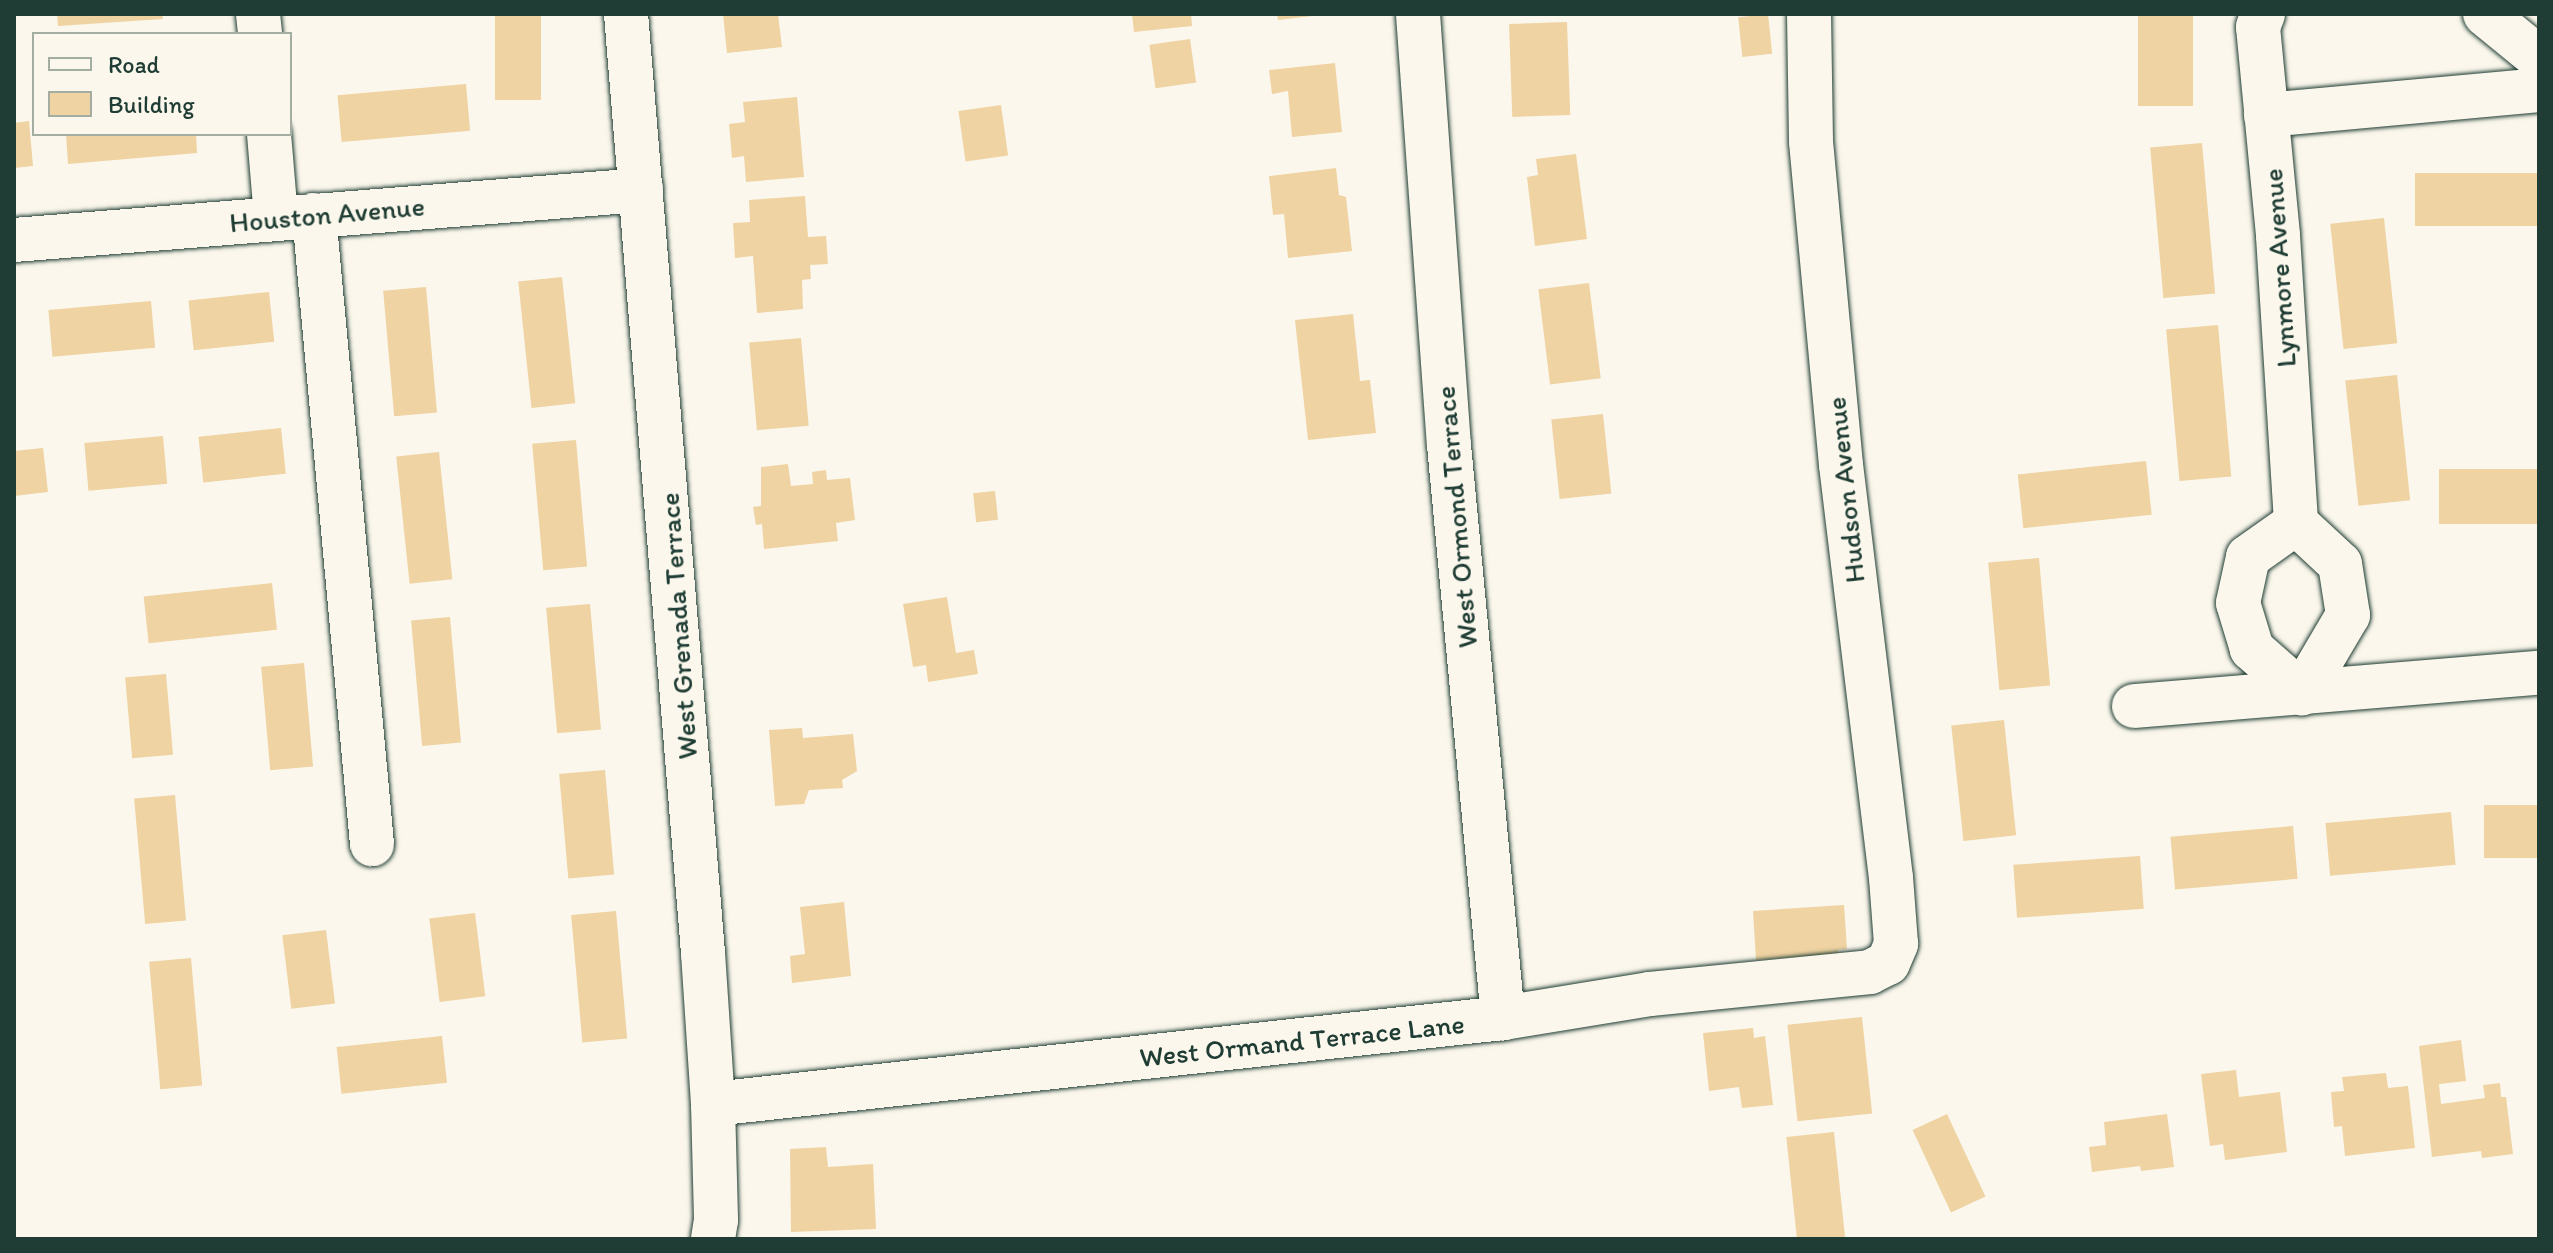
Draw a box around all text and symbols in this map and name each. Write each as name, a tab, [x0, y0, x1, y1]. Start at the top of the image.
legend	[32, 32, 292, 136]
text: Road	[108, 50, 160, 79]
text: Building	[108, 90, 195, 119]
street label: Lynmore Avenue	[2255, 168, 2303, 368]
street label: Houston Avenue	[228, 189, 426, 239]
street label: West Ormond Terrace	[1428, 386, 1484, 648]
street label: Hudson Avenue	[1819, 395, 1871, 585]
street label: West Grenada Terrace	[652, 494, 704, 758]
street label: West Ormand Terrace Lane	[1139, 1006, 1465, 1074]

